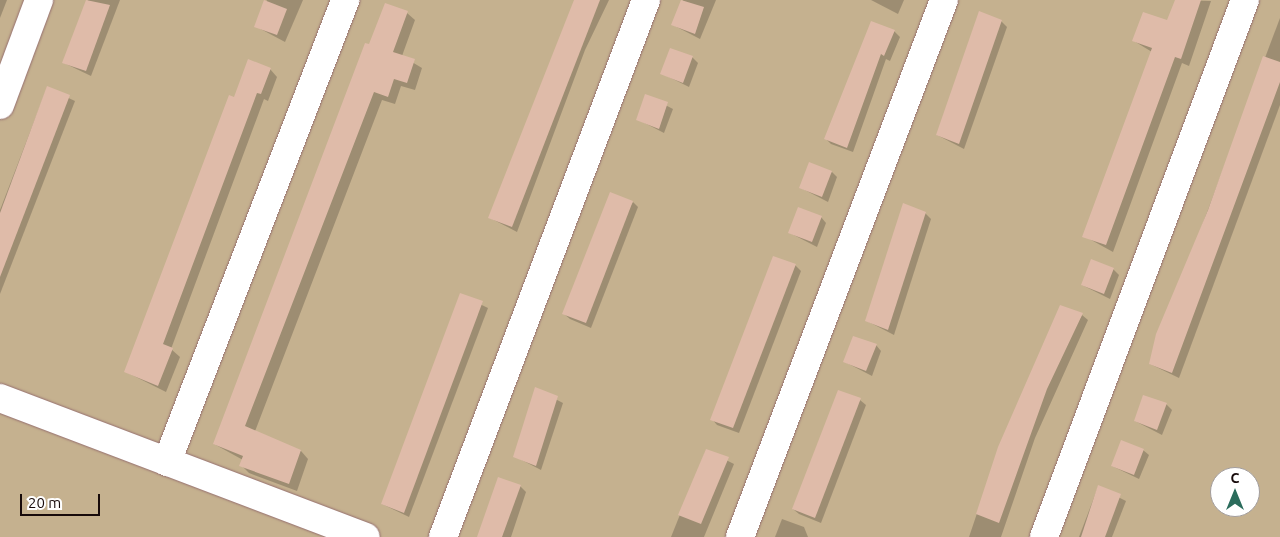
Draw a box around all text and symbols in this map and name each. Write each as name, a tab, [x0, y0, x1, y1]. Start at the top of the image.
north arrow	[1210, 467, 1260, 517]
text: С	[1231, 470, 1239, 486]
scale bar	[22, 484, 102, 516]
text: 20 m	[28, 494, 61, 511]

